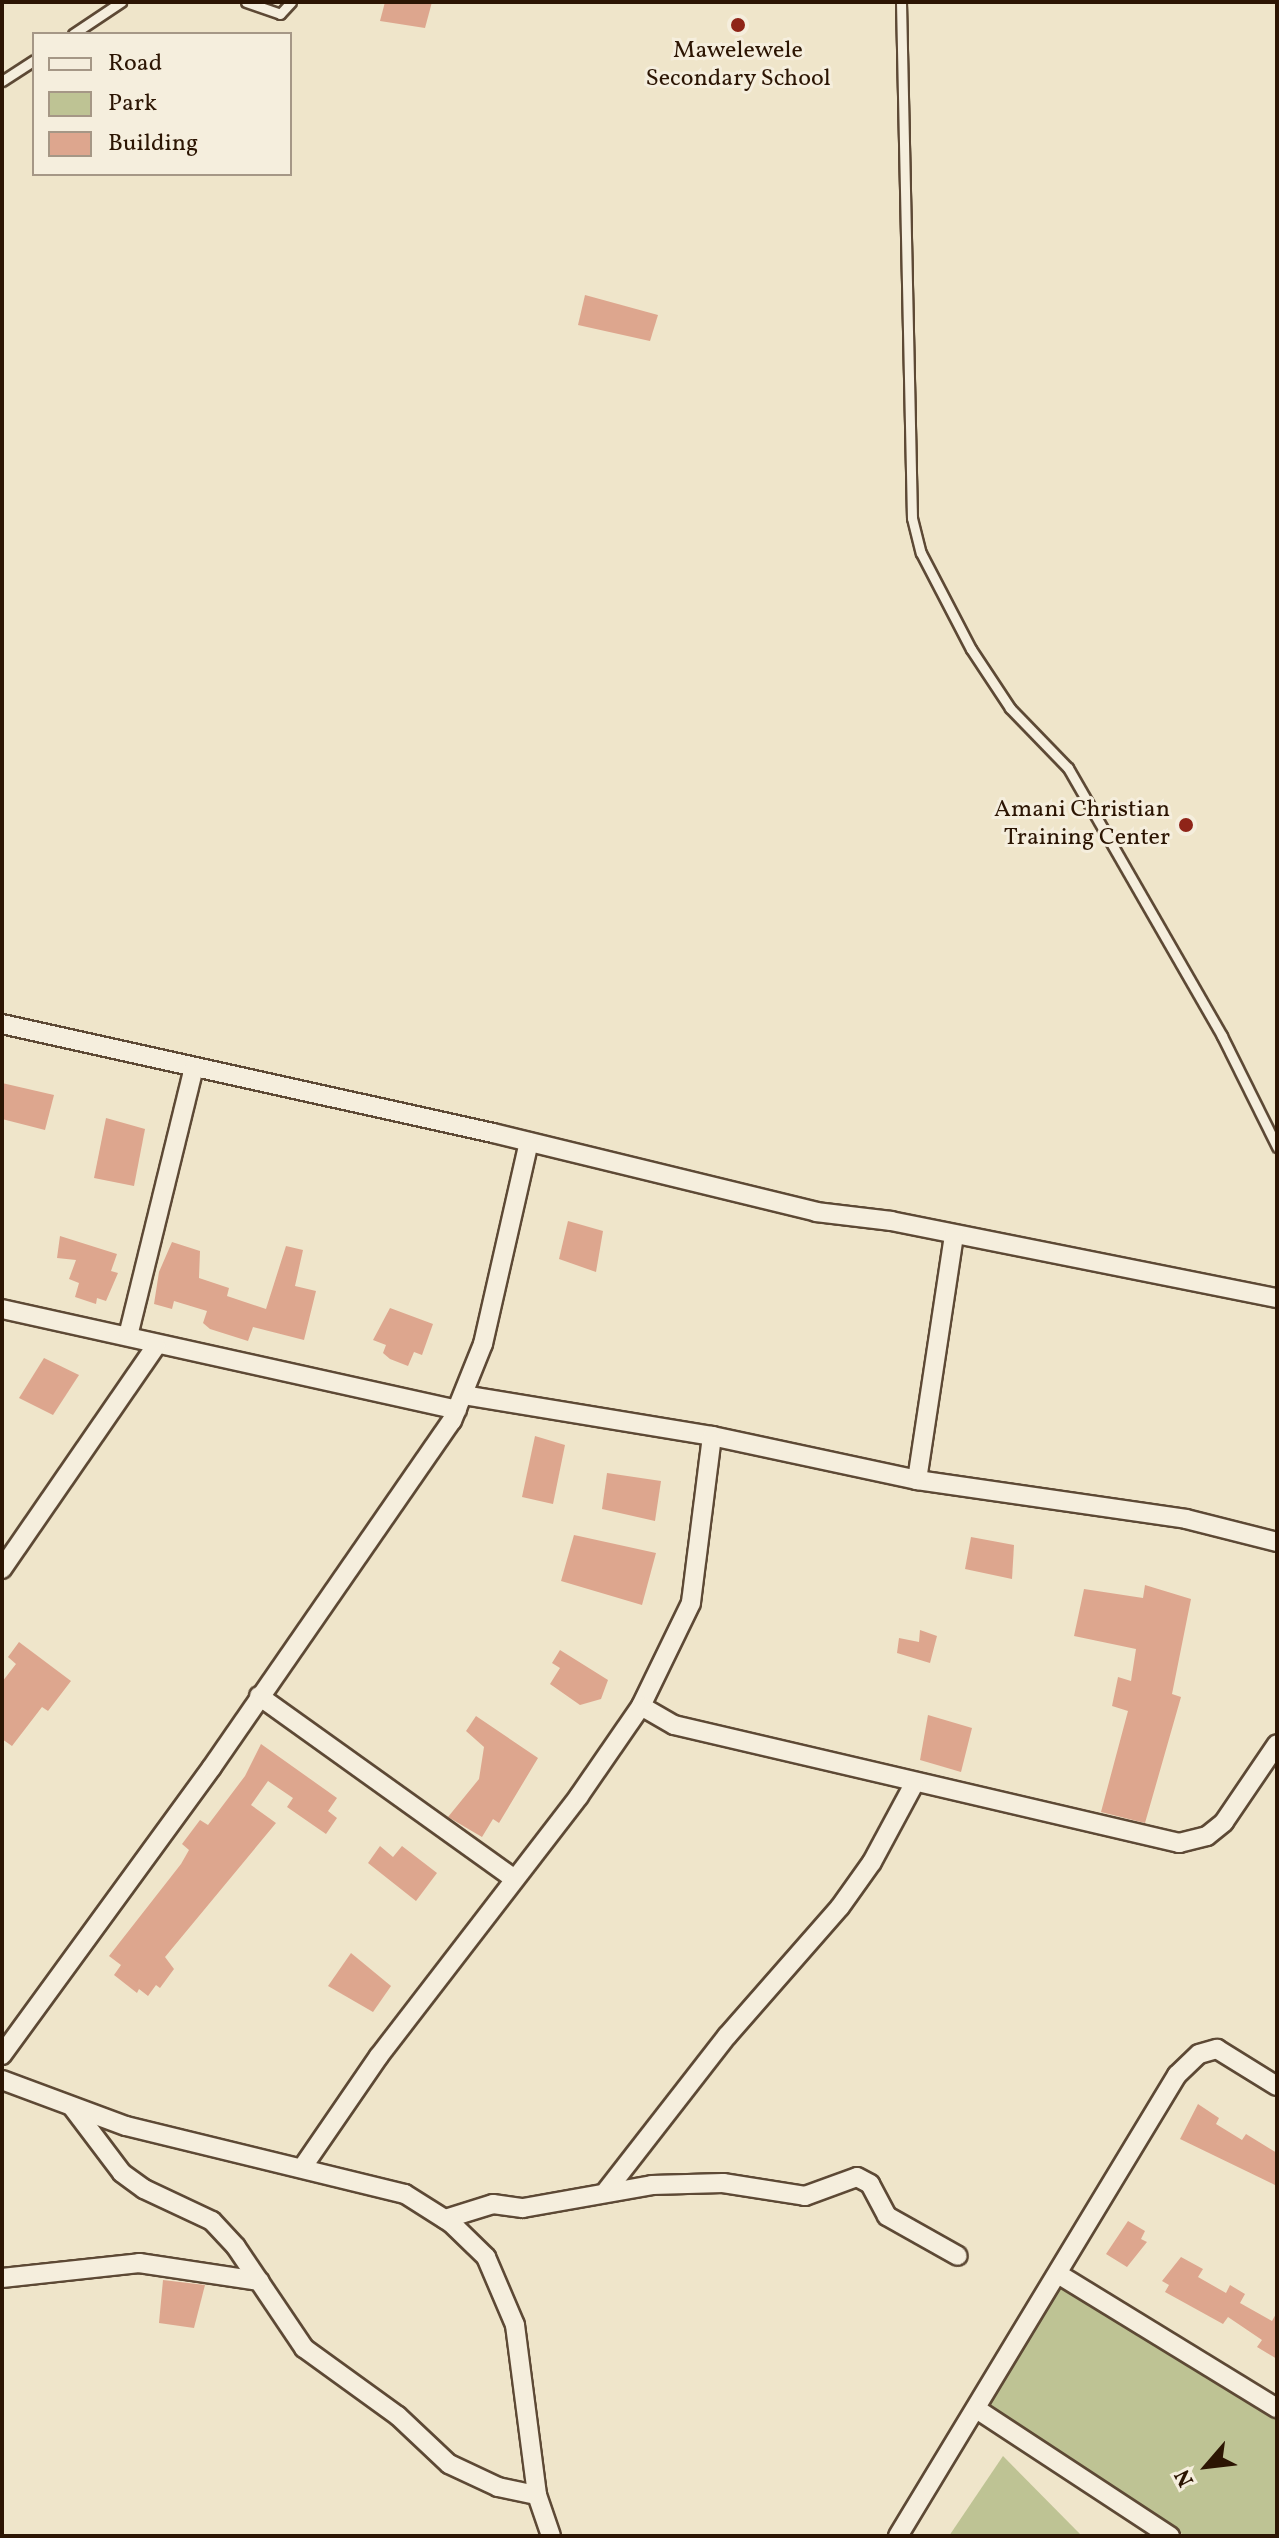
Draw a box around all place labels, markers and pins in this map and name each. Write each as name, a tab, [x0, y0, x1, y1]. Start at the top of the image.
marker: Mawelewele Secondary School	[729, 16, 747, 34]
place label: Mawelewele Secondary School	[645, 38, 831, 94]
place label: Amani Christian Training Center	[994, 797, 1170, 853]
marker: Amani Christian Training Center	[1177, 816, 1195, 834]

